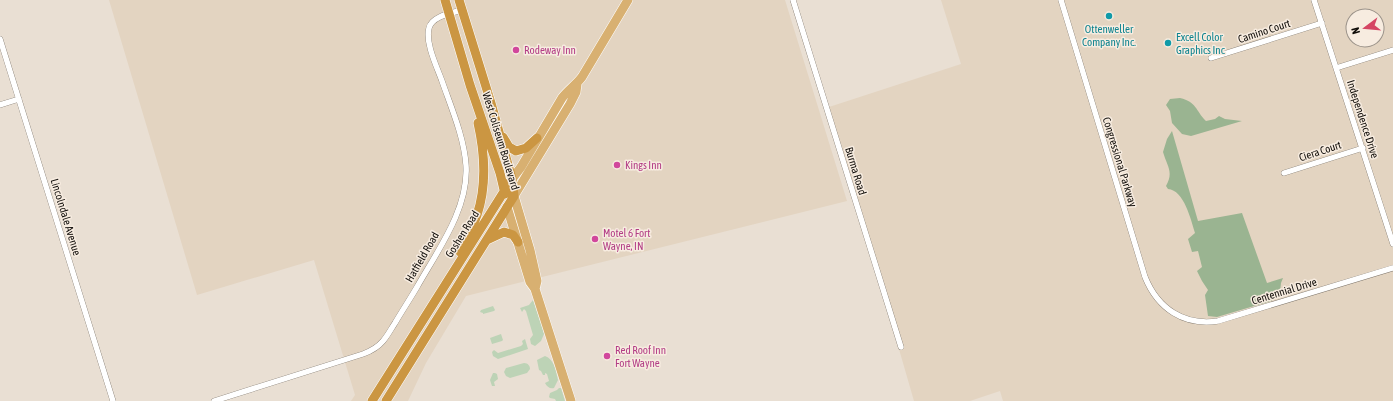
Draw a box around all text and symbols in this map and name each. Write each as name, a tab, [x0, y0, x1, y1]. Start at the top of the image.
north arrow	[1345, 8, 1385, 48]
marker: Ottenweller Company Inc.	[1104, 11, 1114, 21]
street label: Camino Court	[1236, 17, 1292, 45]
place label: Ottenweller Company Inc.	[1082, 23, 1136, 48]
text: N	[1349, 26, 1362, 36]
place label: Excell Color Graphics Inc	[1176, 31, 1226, 56]
marker: Excell Color Graphics Inc	[1163, 38, 1173, 48]
place label: Rodeway Inn	[524, 44, 576, 56]
marker: Rodeway Inn	[511, 45, 521, 55]
street label: Independence Drive	[1345, 78, 1381, 160]
street label: West Coliseum Boulevard	[480, 91, 522, 191]
street label: Congressional Parkway	[1101, 116, 1140, 209]
street label: Ciera Court	[1297, 139, 1343, 163]
street label: Burma Road	[843, 146, 869, 196]
place label: Kings Inn	[625, 159, 662, 171]
marker: Kings Inn	[612, 160, 622, 170]
street label: Lincolndale Avenue	[49, 177, 83, 257]
street label: Goshen Road	[443, 208, 481, 260]
place label: Motel 6 Fort Wayne, IN	[603, 227, 650, 252]
street label: Hatfield Road	[403, 230, 441, 284]
marker: Motel 6 Fort Wayne, IN	[590, 234, 600, 244]
street label: Centennial Drive	[1250, 275, 1318, 307]
place label: Red Roof Inn Fort Wayne	[615, 344, 666, 369]
marker: Red Roof Inn Fort Wayne	[602, 351, 612, 361]

